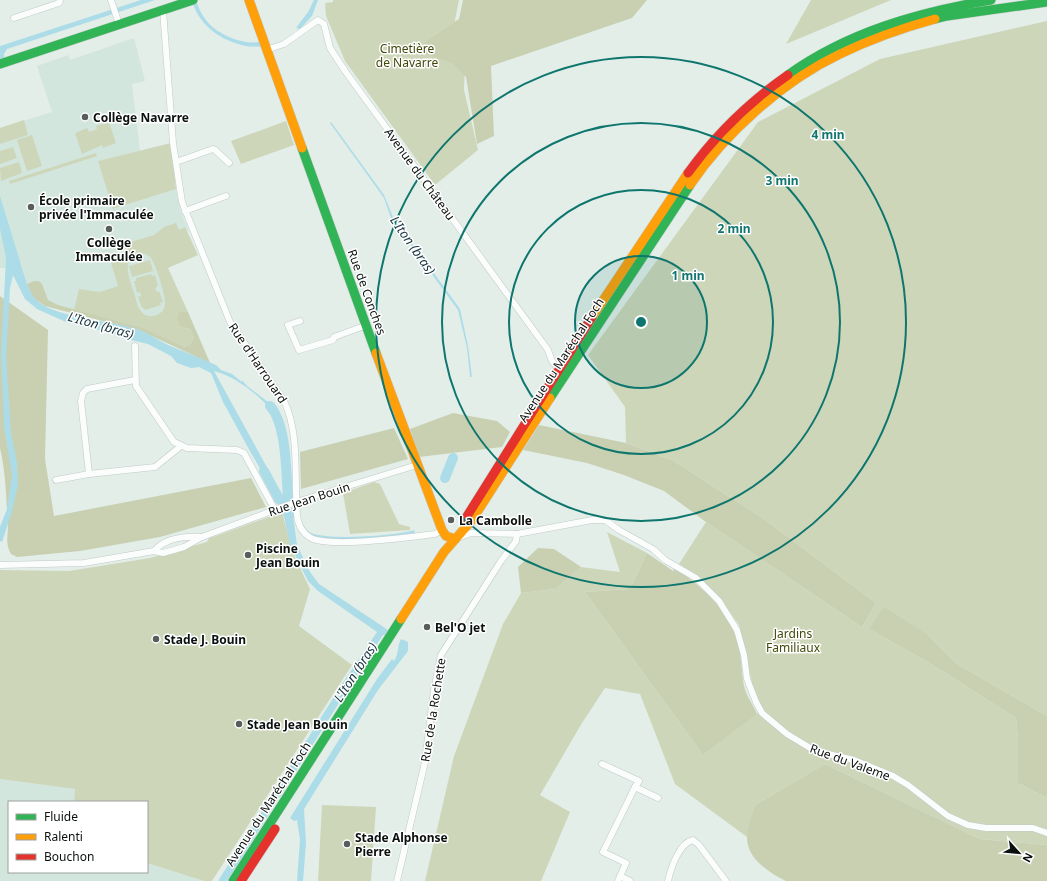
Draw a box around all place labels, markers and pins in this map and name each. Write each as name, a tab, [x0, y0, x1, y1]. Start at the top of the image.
place label: Collège Navarre	[93, 109, 189, 126]
marker: Collège Navarre	[80, 112, 90, 122]
place label: École primaire privée l'Immaculée	[39, 192, 154, 223]
marker: École primaire privée l'Immaculée	[26, 202, 36, 212]
marker: Collège Immaculée	[104, 224, 114, 234]
place label: Collège Immaculée	[75, 234, 143, 265]
centre of rings	[634, 315, 648, 329]
place label: La Cambolle	[459, 512, 532, 529]
marker: La Cambolle	[446, 515, 456, 525]
place label: Piscine Jean Bouin	[255, 540, 320, 571]
marker: Piscine Jean Bouin	[243, 550, 253, 560]
place label: Bel'O jet	[435, 619, 485, 636]
marker: Bel'O jet	[422, 622, 432, 632]
place label: Stade J. Bouin	[164, 631, 246, 648]
marker: Stade J. Bouin	[151, 634, 161, 644]
place label: Stade Jean Bouin	[247, 716, 348, 733]
marker: Stade Jean Bouin	[234, 719, 244, 729]
place label: Stade Alphonse Pierre	[355, 829, 448, 860]
marker: Stade Alphonse Pierre	[342, 839, 352, 849]

